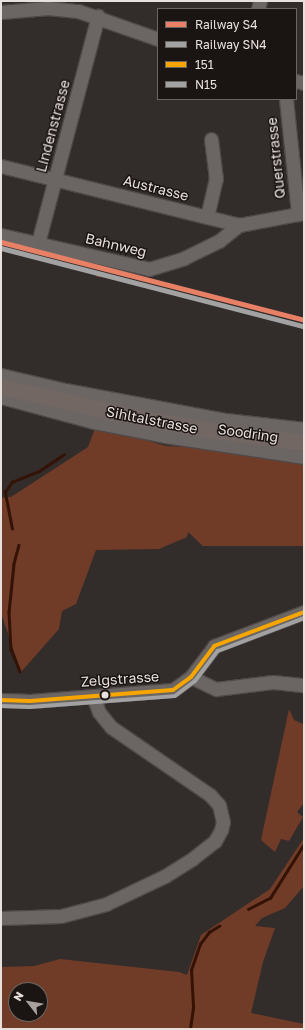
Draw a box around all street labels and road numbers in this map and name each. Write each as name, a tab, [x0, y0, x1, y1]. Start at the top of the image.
street label: Lindenstrasse	[33, 78, 73, 174]
street label: Querstrasse	[263, 117, 289, 199]
street label: Austrasse	[122, 172, 190, 204]
street label: Bahnweg	[84, 230, 148, 260]
street label: Sihltalstrasse	[105, 403, 199, 437]
street label: Soodring	[217, 420, 279, 446]
street label: Zelgstrasse	[80, 668, 160, 690]

